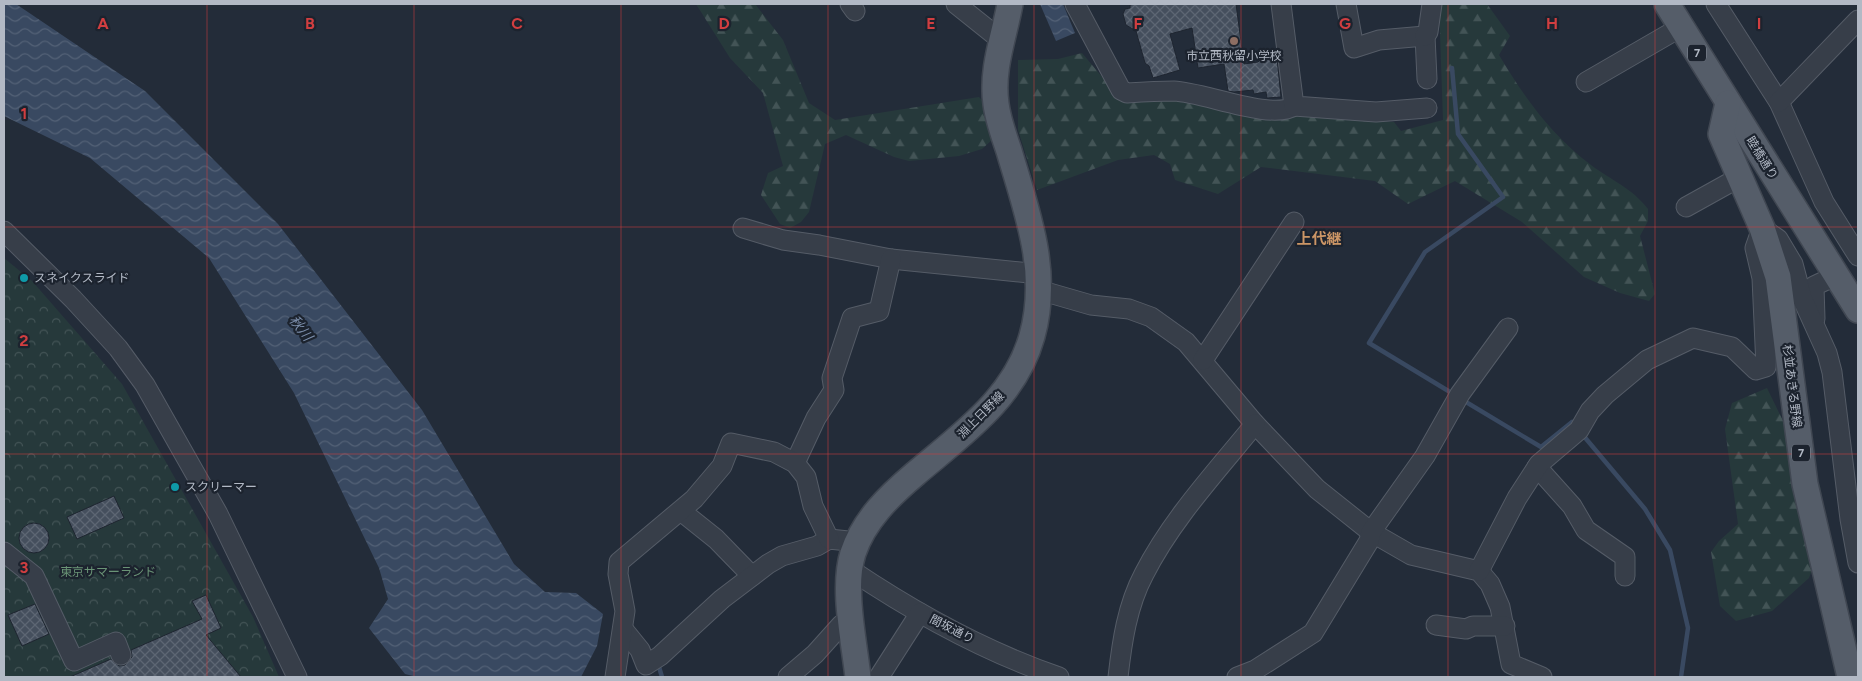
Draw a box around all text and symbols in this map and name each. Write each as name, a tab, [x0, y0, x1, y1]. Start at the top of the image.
text: A	[97, 14, 109, 33]
text: B	[305, 14, 315, 33]
text: C	[511, 14, 523, 33]
text: D	[718, 14, 730, 33]
text: E	[926, 14, 936, 33]
text: F	[1134, 14, 1143, 33]
text: G	[1339, 14, 1351, 33]
text: H	[1546, 14, 1558, 33]
text: I	[1757, 14, 1761, 33]
marker: 市立西秋留小学校	[1228, 35, 1240, 47]
road number: 7	[1688, 44, 1706, 62]
place label: 市立西秋留小学校	[1186, 49, 1282, 63]
text: 1	[21, 104, 27, 123]
street label: 睦橋通り	[1743, 134, 1781, 182]
district label: 上代継	[1296, 230, 1342, 248]
place label: スネイクスライド	[34, 271, 129, 285]
marker: スネイクスライド	[18, 272, 30, 284]
water label: 秋川	[285, 312, 317, 346]
text: 2	[19, 331, 29, 350]
street label: 杉並あきる野線	[1780, 344, 1804, 428]
street label: 淵上日野線	[955, 389, 1007, 441]
road number: 7	[1792, 444, 1810, 462]
place label: スクリーマー	[185, 480, 257, 494]
marker: スクリーマー	[169, 481, 181, 493]
text: 3	[20, 558, 29, 577]
park label: 東京サマーランド	[60, 565, 156, 579]
street label: 間坂通り	[927, 612, 977, 646]

